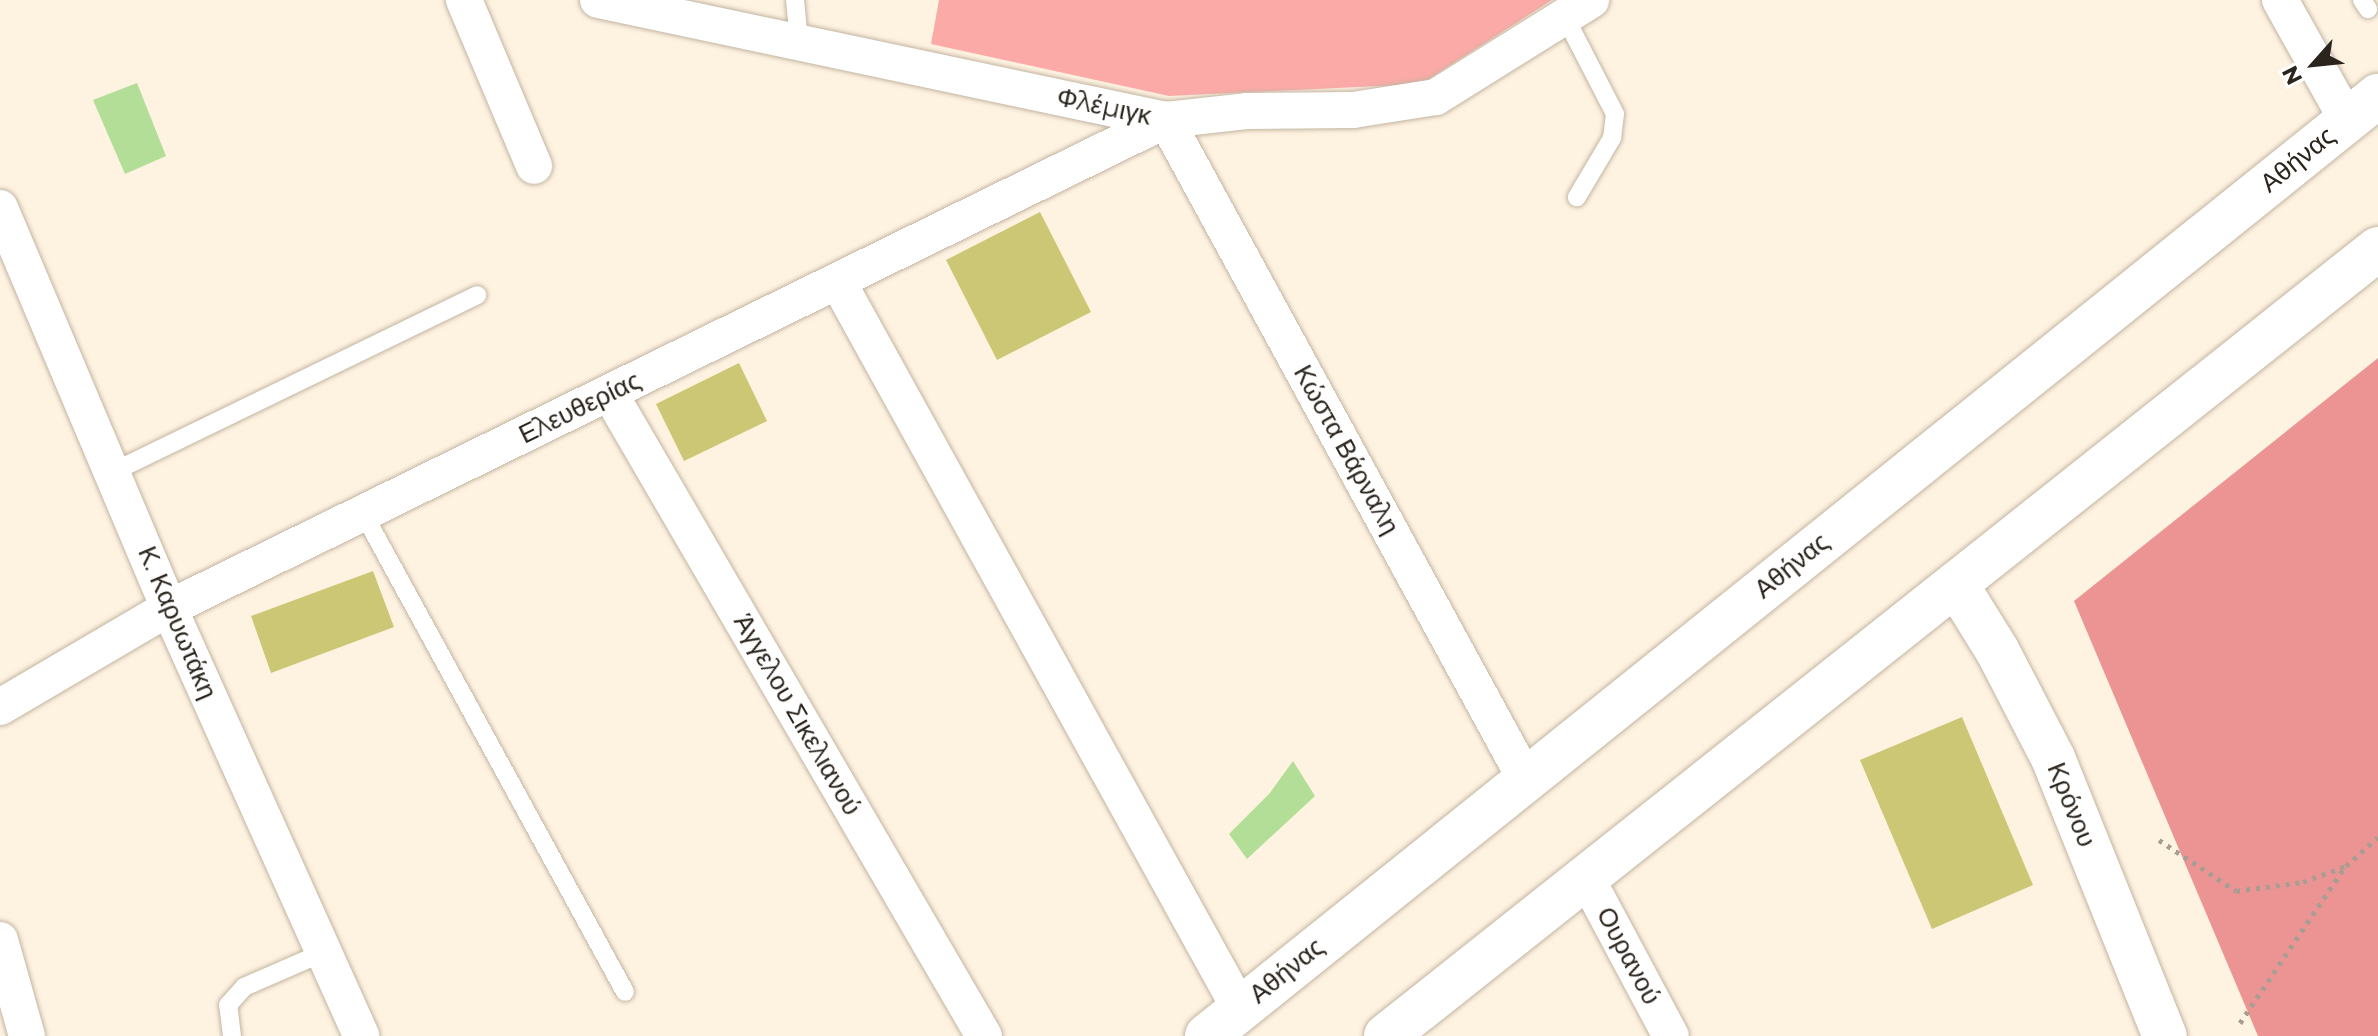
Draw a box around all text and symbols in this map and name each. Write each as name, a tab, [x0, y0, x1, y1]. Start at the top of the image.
north arrow	[2274, 24, 2354, 104]
text: N	[2276, 61, 2308, 89]
street label: Φλέμιγκ	[1054, 82, 1154, 132]
street label: Αθήνας	[2254, 121, 2342, 199]
street label: Κώστα Βάρναλη	[1287, 360, 1405, 540]
street label: Ελευθερίας	[514, 365, 646, 451]
street label: Αθήνας	[1748, 527, 1836, 605]
street label: Κ. Καρυωτάκη	[131, 542, 223, 704]
street label: Άγγελου Σικελιανού	[727, 609, 867, 821]
street label: Κρόνου	[2040, 758, 2102, 852]
street label: Ουρανού	[1589, 902, 1667, 1010]
street label: Αθήνας	[1243, 932, 1331, 1010]

